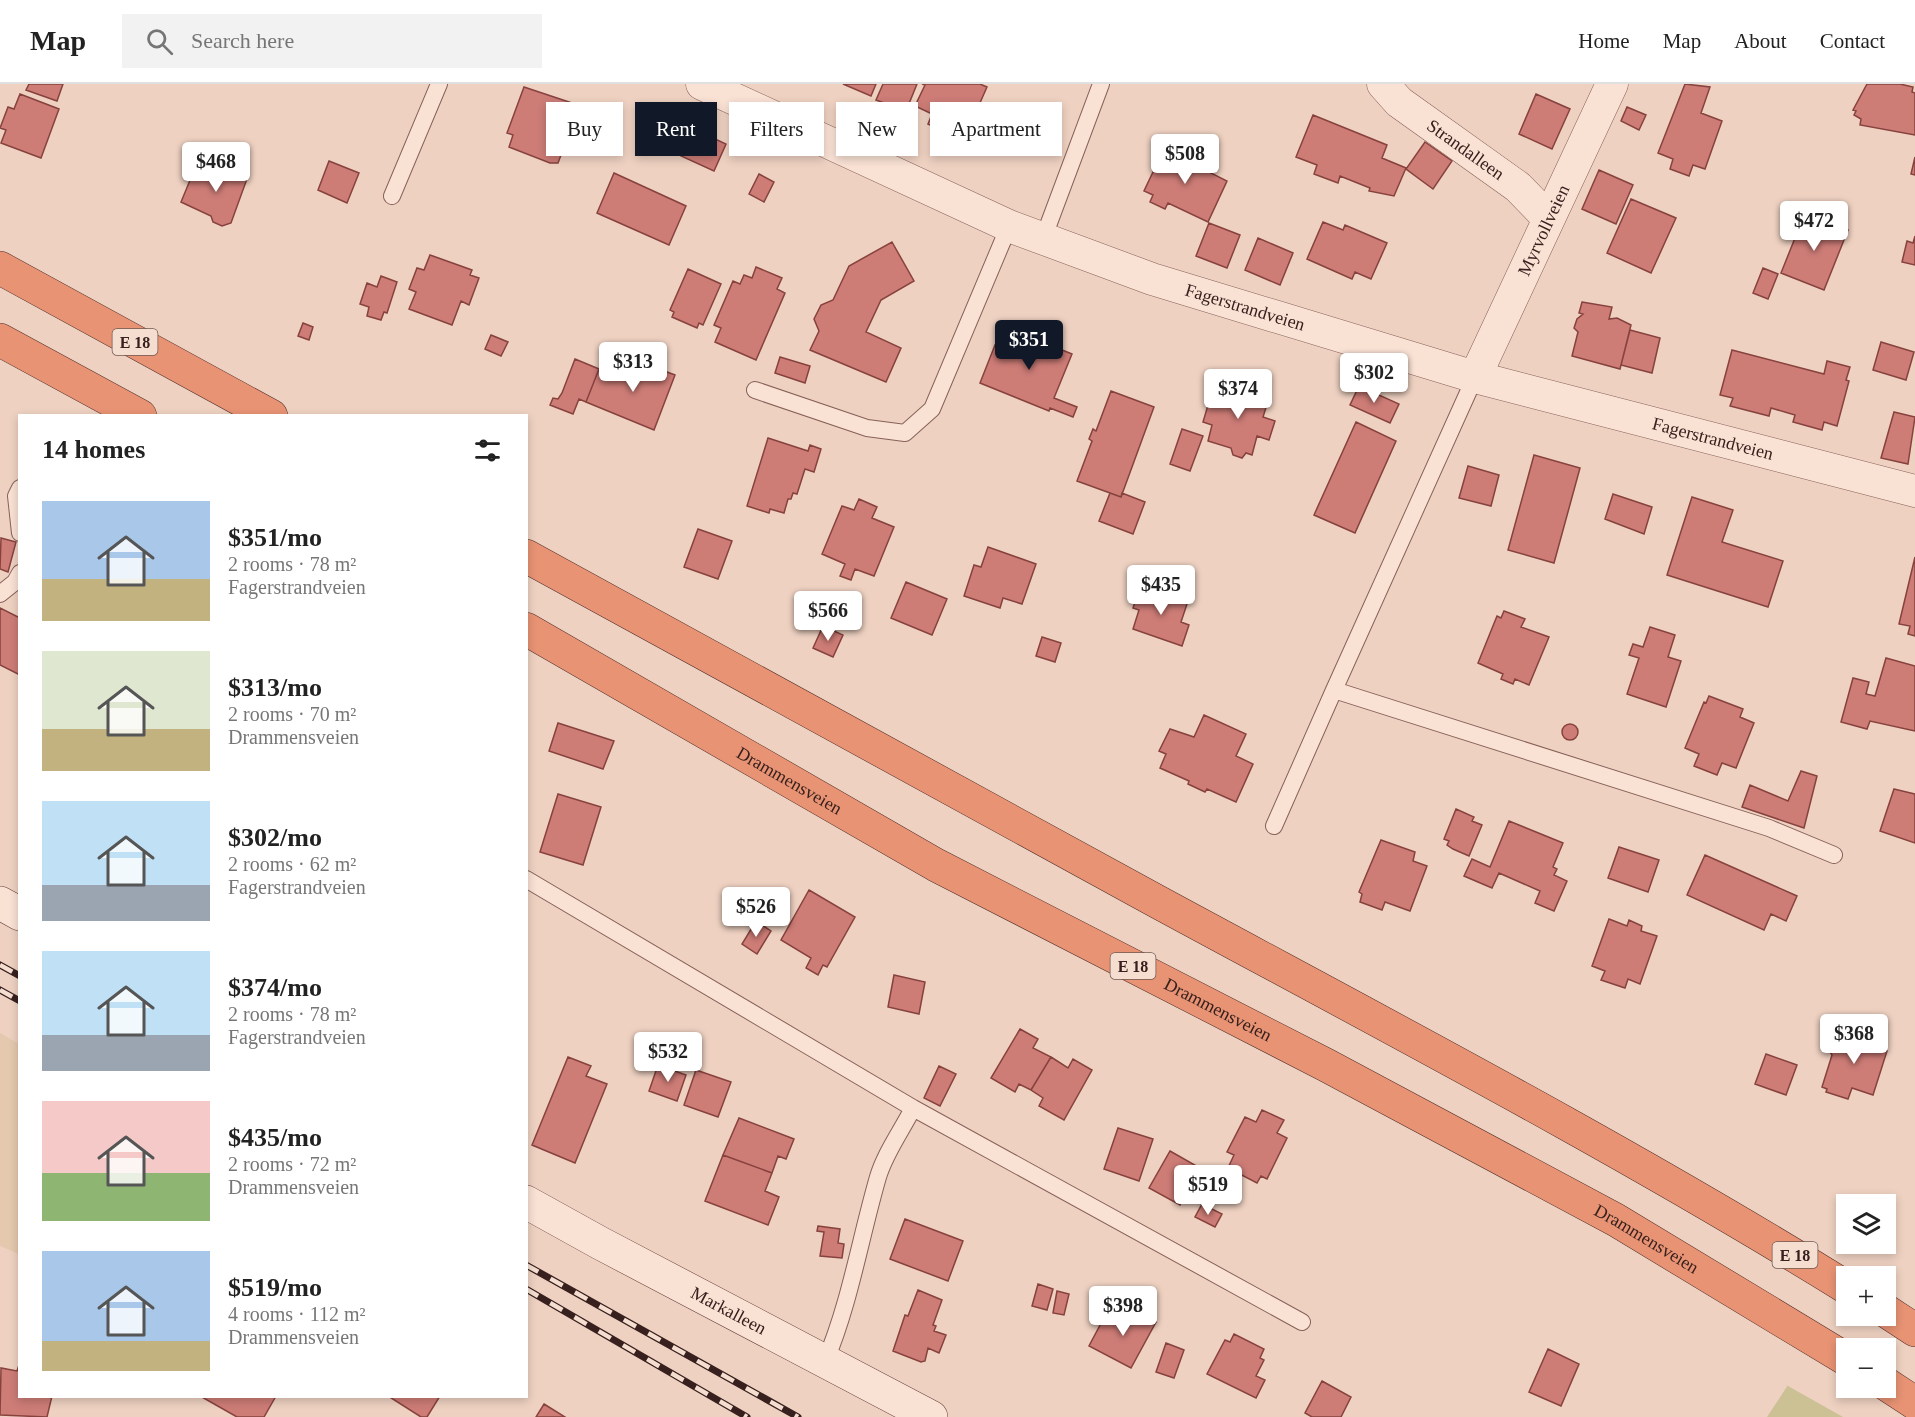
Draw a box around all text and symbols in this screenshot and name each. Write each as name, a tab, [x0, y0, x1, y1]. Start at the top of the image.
search box	[122, 14, 542, 68]
text: Map	[30, 25, 86, 56]
icon: search	[143, 25, 176, 58]
text: Search here	[191, 28, 294, 53]
text: Home	[1578, 29, 1630, 53]
text: Map	[1663, 29, 1701, 53]
text: About	[1734, 29, 1787, 53]
text: Contact	[1820, 29, 1885, 53]
chip: Buy	[546, 102, 623, 156]
chip: Rent	[635, 102, 717, 156]
chip: Filters	[729, 102, 824, 156]
chip: New	[836, 102, 918, 156]
chip: Apartment	[930, 102, 1062, 156]
street label: Strandalleen	[1423, 115, 1508, 184]
pin: $508	[1149, 134, 1221, 185]
pin: $468	[180, 142, 252, 193]
text: $508	[1165, 142, 1205, 164]
text: $468	[196, 150, 236, 172]
street label: Myrvollveien	[1514, 182, 1573, 279]
pin: $472	[1778, 201, 1850, 252]
text: $472	[1794, 209, 1834, 231]
street label: Fagerstrandveien	[1183, 280, 1307, 335]
pin: $351	[993, 320, 1065, 371]
text: $351	[1009, 328, 1049, 350]
road number: E 18	[112, 329, 158, 355]
pin: $313	[597, 342, 669, 393]
text: $313	[613, 350, 653, 372]
pin: $302	[1338, 353, 1410, 404]
text: $302	[1354, 361, 1394, 383]
pin: $374	[1202, 369, 1274, 420]
text: $374	[1218, 377, 1258, 399]
street label: Fagerstrandveien	[1650, 413, 1775, 464]
icon: filters	[471, 434, 504, 467]
text: 14 homes	[42, 435, 145, 464]
text: $351/mo	[228, 523, 322, 552]
icon: home	[90, 525, 162, 597]
text: 2 rooms · 78 m²	[228, 553, 356, 575]
pin: $435	[1125, 565, 1197, 616]
text: $435	[1141, 573, 1181, 595]
text: Fagerstrandveien	[228, 576, 366, 598]
pin: $566	[792, 591, 864, 642]
text: $566	[808, 599, 848, 621]
text: $313/mo	[228, 673, 322, 702]
icon: home	[90, 675, 162, 747]
text: 2 rooms · 70 m²	[228, 703, 356, 725]
text: Drammensveien	[228, 726, 359, 748]
street label: Drammensveien	[733, 743, 846, 819]
text: $302/mo	[228, 823, 322, 852]
icon: home	[90, 825, 162, 897]
text: 2 rooms · 62 m²	[228, 853, 356, 875]
text: Fagerstrandveien	[228, 876, 366, 898]
pin: $526	[720, 887, 792, 938]
text: $526	[736, 895, 776, 917]
road number: E 18	[1110, 953, 1156, 979]
text: $374/mo	[228, 973, 322, 1002]
street label: Drammensveien	[1161, 974, 1275, 1045]
icon: home	[90, 975, 162, 1047]
text: 2 rooms · 78 m²	[228, 1003, 356, 1025]
pin: $368	[1818, 1014, 1890, 1065]
text: $368	[1834, 1022, 1874, 1044]
text: Fagerstrandveien	[228, 1026, 366, 1048]
pin: $532	[632, 1032, 704, 1083]
text: $532	[648, 1040, 688, 1062]
text: $435/mo	[228, 1123, 322, 1152]
icon: home	[90, 1125, 162, 1197]
text: 2 rooms · 72 m²	[228, 1153, 356, 1175]
pin: $519	[1172, 1165, 1244, 1216]
text: $519	[1188, 1173, 1228, 1195]
text: Drammensveien	[228, 1176, 359, 1198]
map controls	[1836, 1194, 1896, 1398]
button: layers	[1836, 1194, 1896, 1254]
street label: Drammensveien	[1591, 1200, 1702, 1278]
road number: E 18	[1772, 1242, 1818, 1268]
button: +	[1836, 1266, 1896, 1326]
text: $519/mo	[228, 1273, 322, 1302]
icon: home	[90, 1275, 162, 1347]
street label: Markalleen	[688, 1283, 770, 1339]
pin: $398	[1087, 1286, 1159, 1337]
text: $398	[1103, 1294, 1143, 1316]
text: 4 rooms · 112 m²	[228, 1303, 365, 1325]
text: Drammensveien	[228, 1326, 359, 1348]
button: −	[1836, 1338, 1896, 1398]

